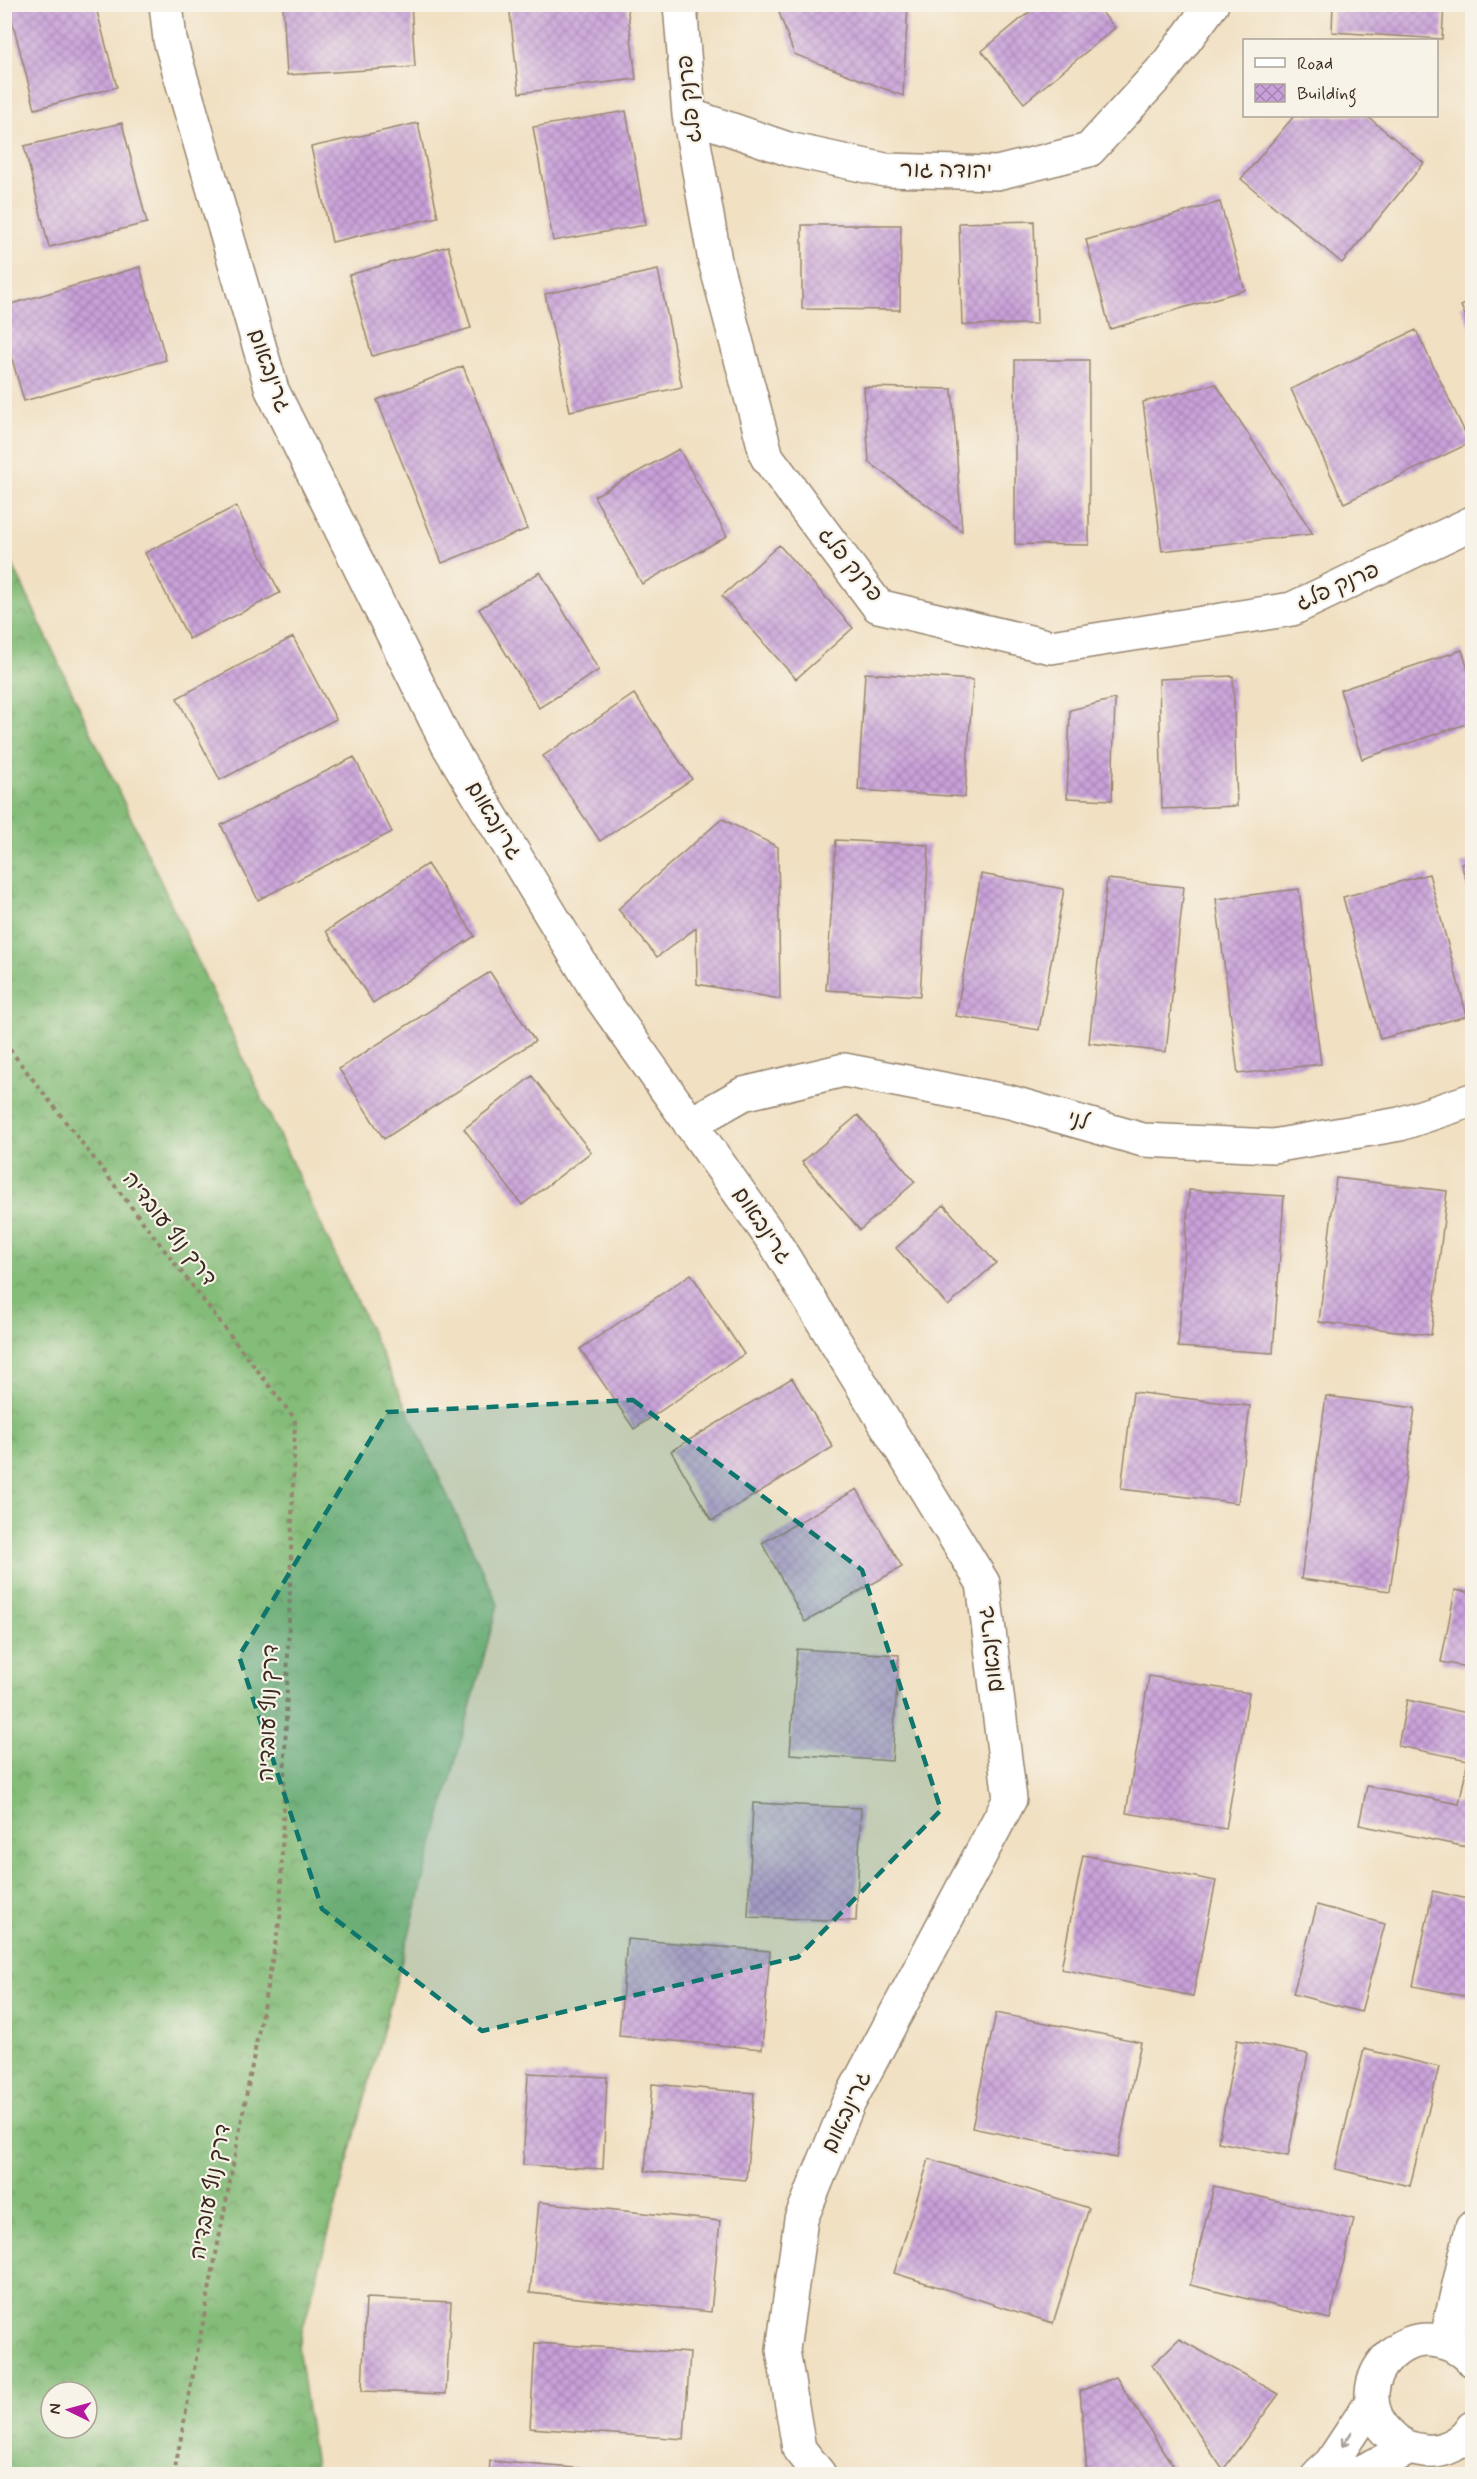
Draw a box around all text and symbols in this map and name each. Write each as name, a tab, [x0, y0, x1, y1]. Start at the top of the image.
legend	[1243, 39, 1438, 117]
text: Road	[1297, 52, 1333, 76]
street label: פרנק פלג	[671, 54, 709, 144]
text: Building	[1297, 82, 1357, 108]
street label: יהודה גור	[900, 156, 992, 186]
street label: גרינבאום	[241, 325, 297, 417]
street label: פרנק פלג	[811, 522, 889, 608]
street label: פרנק פלג	[1292, 556, 1384, 618]
street label: גרינבאום	[460, 776, 528, 866]
street label: לני	[1064, 1105, 1093, 1138]
street label: דרך נוף עובדיה	[116, 1166, 222, 1292]
street label: גרינבאום	[726, 1182, 798, 1270]
street label: גרינבאום	[972, 1604, 1010, 1694]
street label: דרך נוף עובדיה	[253, 1644, 285, 1782]
street label: גרינבאום	[816, 2067, 878, 2157]
street label: דרך נוף עובדיה	[184, 2122, 238, 2262]
north arrow	[39, 2380, 99, 2440]
text: N	[45, 2403, 66, 2415]
one-way arrow	[1341, 2430, 1353, 2447]

